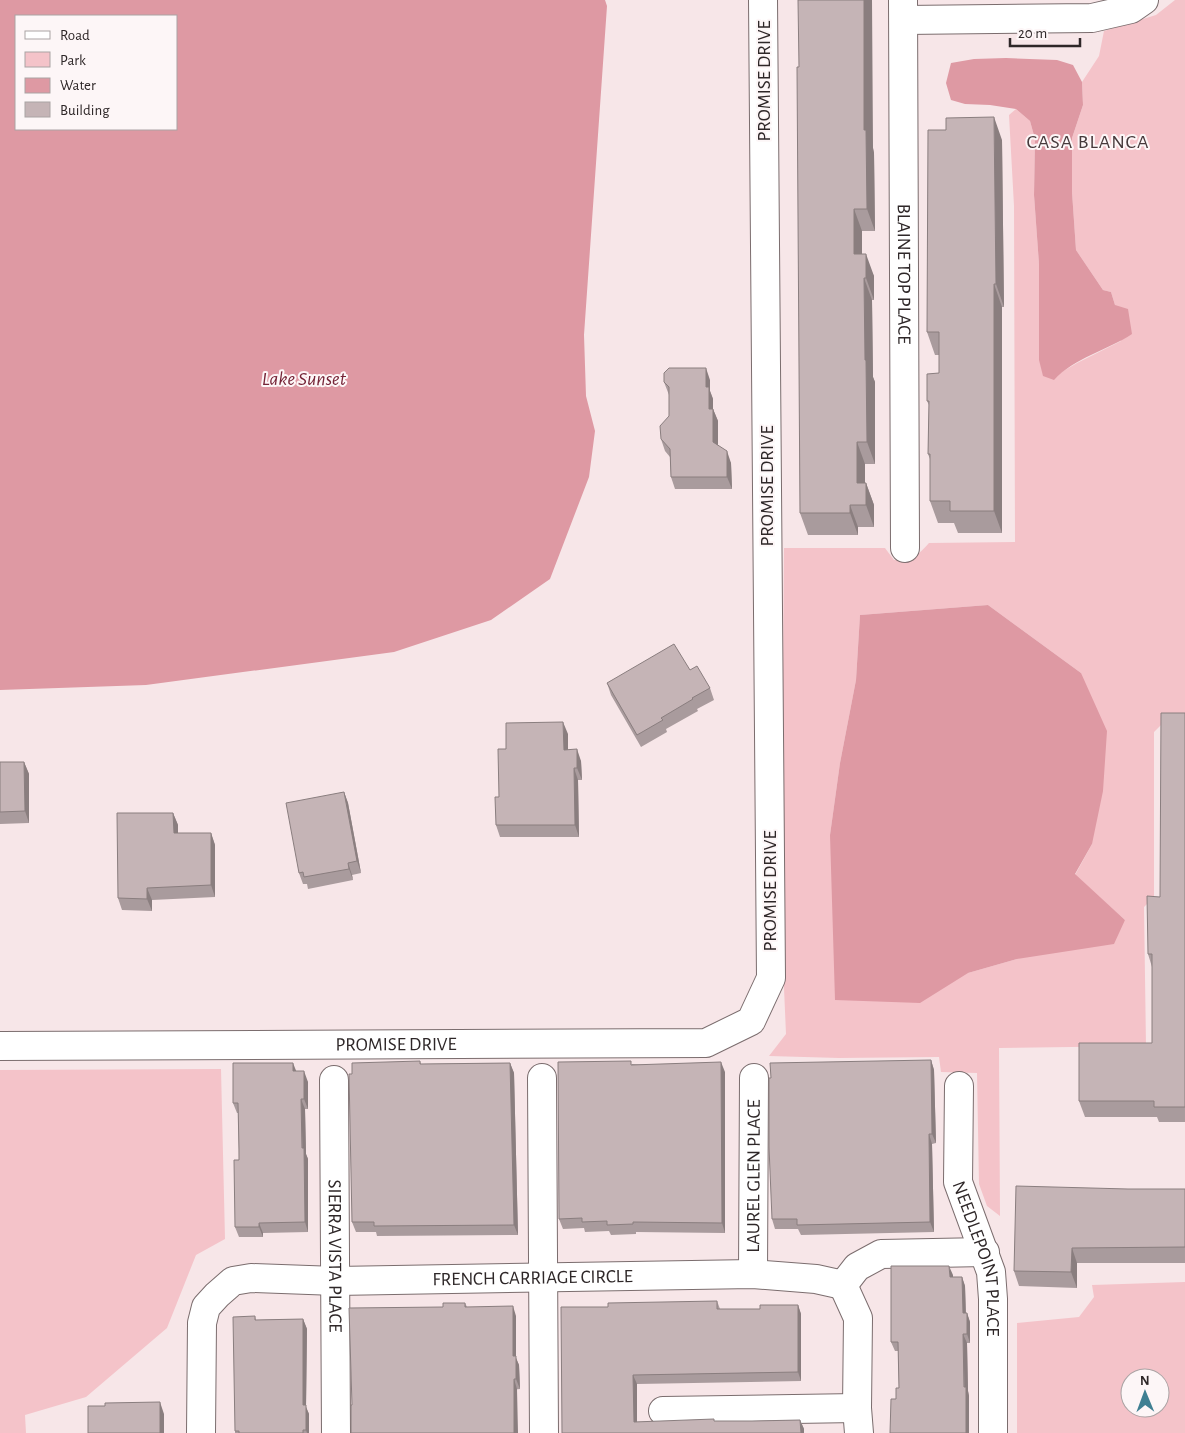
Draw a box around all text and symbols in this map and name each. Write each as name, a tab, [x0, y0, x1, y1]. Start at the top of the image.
legend	[15, 15, 178, 130]
scale bar	[1010, 15, 1080, 47]
street label: PROMISE DRIVE	[755, 20, 774, 142]
text: 20 m	[1018, 26, 1047, 41]
text: Road	[60, 28, 90, 43]
text: Park	[60, 53, 86, 68]
text: Water	[60, 78, 96, 93]
text: Building	[60, 103, 110, 118]
district label: CASA BLANCA	[1026, 132, 1150, 152]
street label: BLAINE TOP PLACE	[894, 204, 914, 344]
water label: Lake Sunset	[262, 369, 347, 389]
street label: PROMISE DRIVE	[758, 425, 777, 547]
street label: PROMISE DRIVE	[761, 830, 780, 952]
street label: PROMISE DRIVE	[335, 1035, 457, 1054]
street label: LAUREL GLEN PLACE	[744, 1099, 763, 1253]
street label: NEEDLEPOINT PLACE	[949, 1178, 1003, 1336]
street label: SIERRA VISTA PLACE	[325, 1179, 345, 1333]
street label: FRENCH CARRIAGE CIRCLE	[432, 1267, 633, 1289]
north arrow	[1120, 1368, 1170, 1418]
text: N	[1140, 1374, 1150, 1388]

